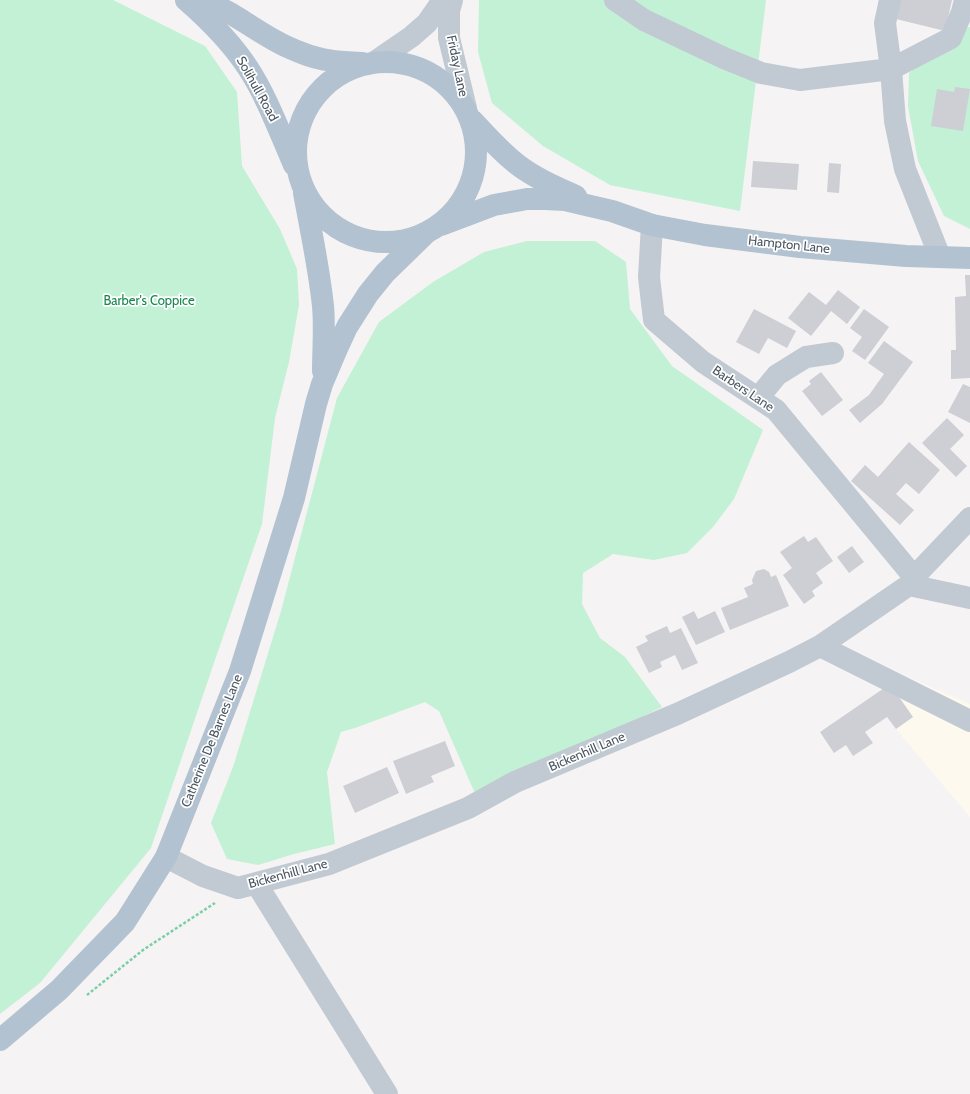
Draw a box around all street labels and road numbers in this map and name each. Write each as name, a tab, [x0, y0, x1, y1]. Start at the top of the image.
street label: Friday Lane	[443, 34, 471, 98]
street label: Solihull Road	[233, 54, 281, 124]
street label: Hampton Lane	[747, 233, 831, 257]
street label: Barbers Lane	[709, 363, 777, 415]
street label: Catherine De Barnes Lane	[178, 672, 246, 810]
street label: Bickenhill Lane	[547, 729, 627, 775]
street label: Bickenhill Lane	[247, 856, 329, 892]

